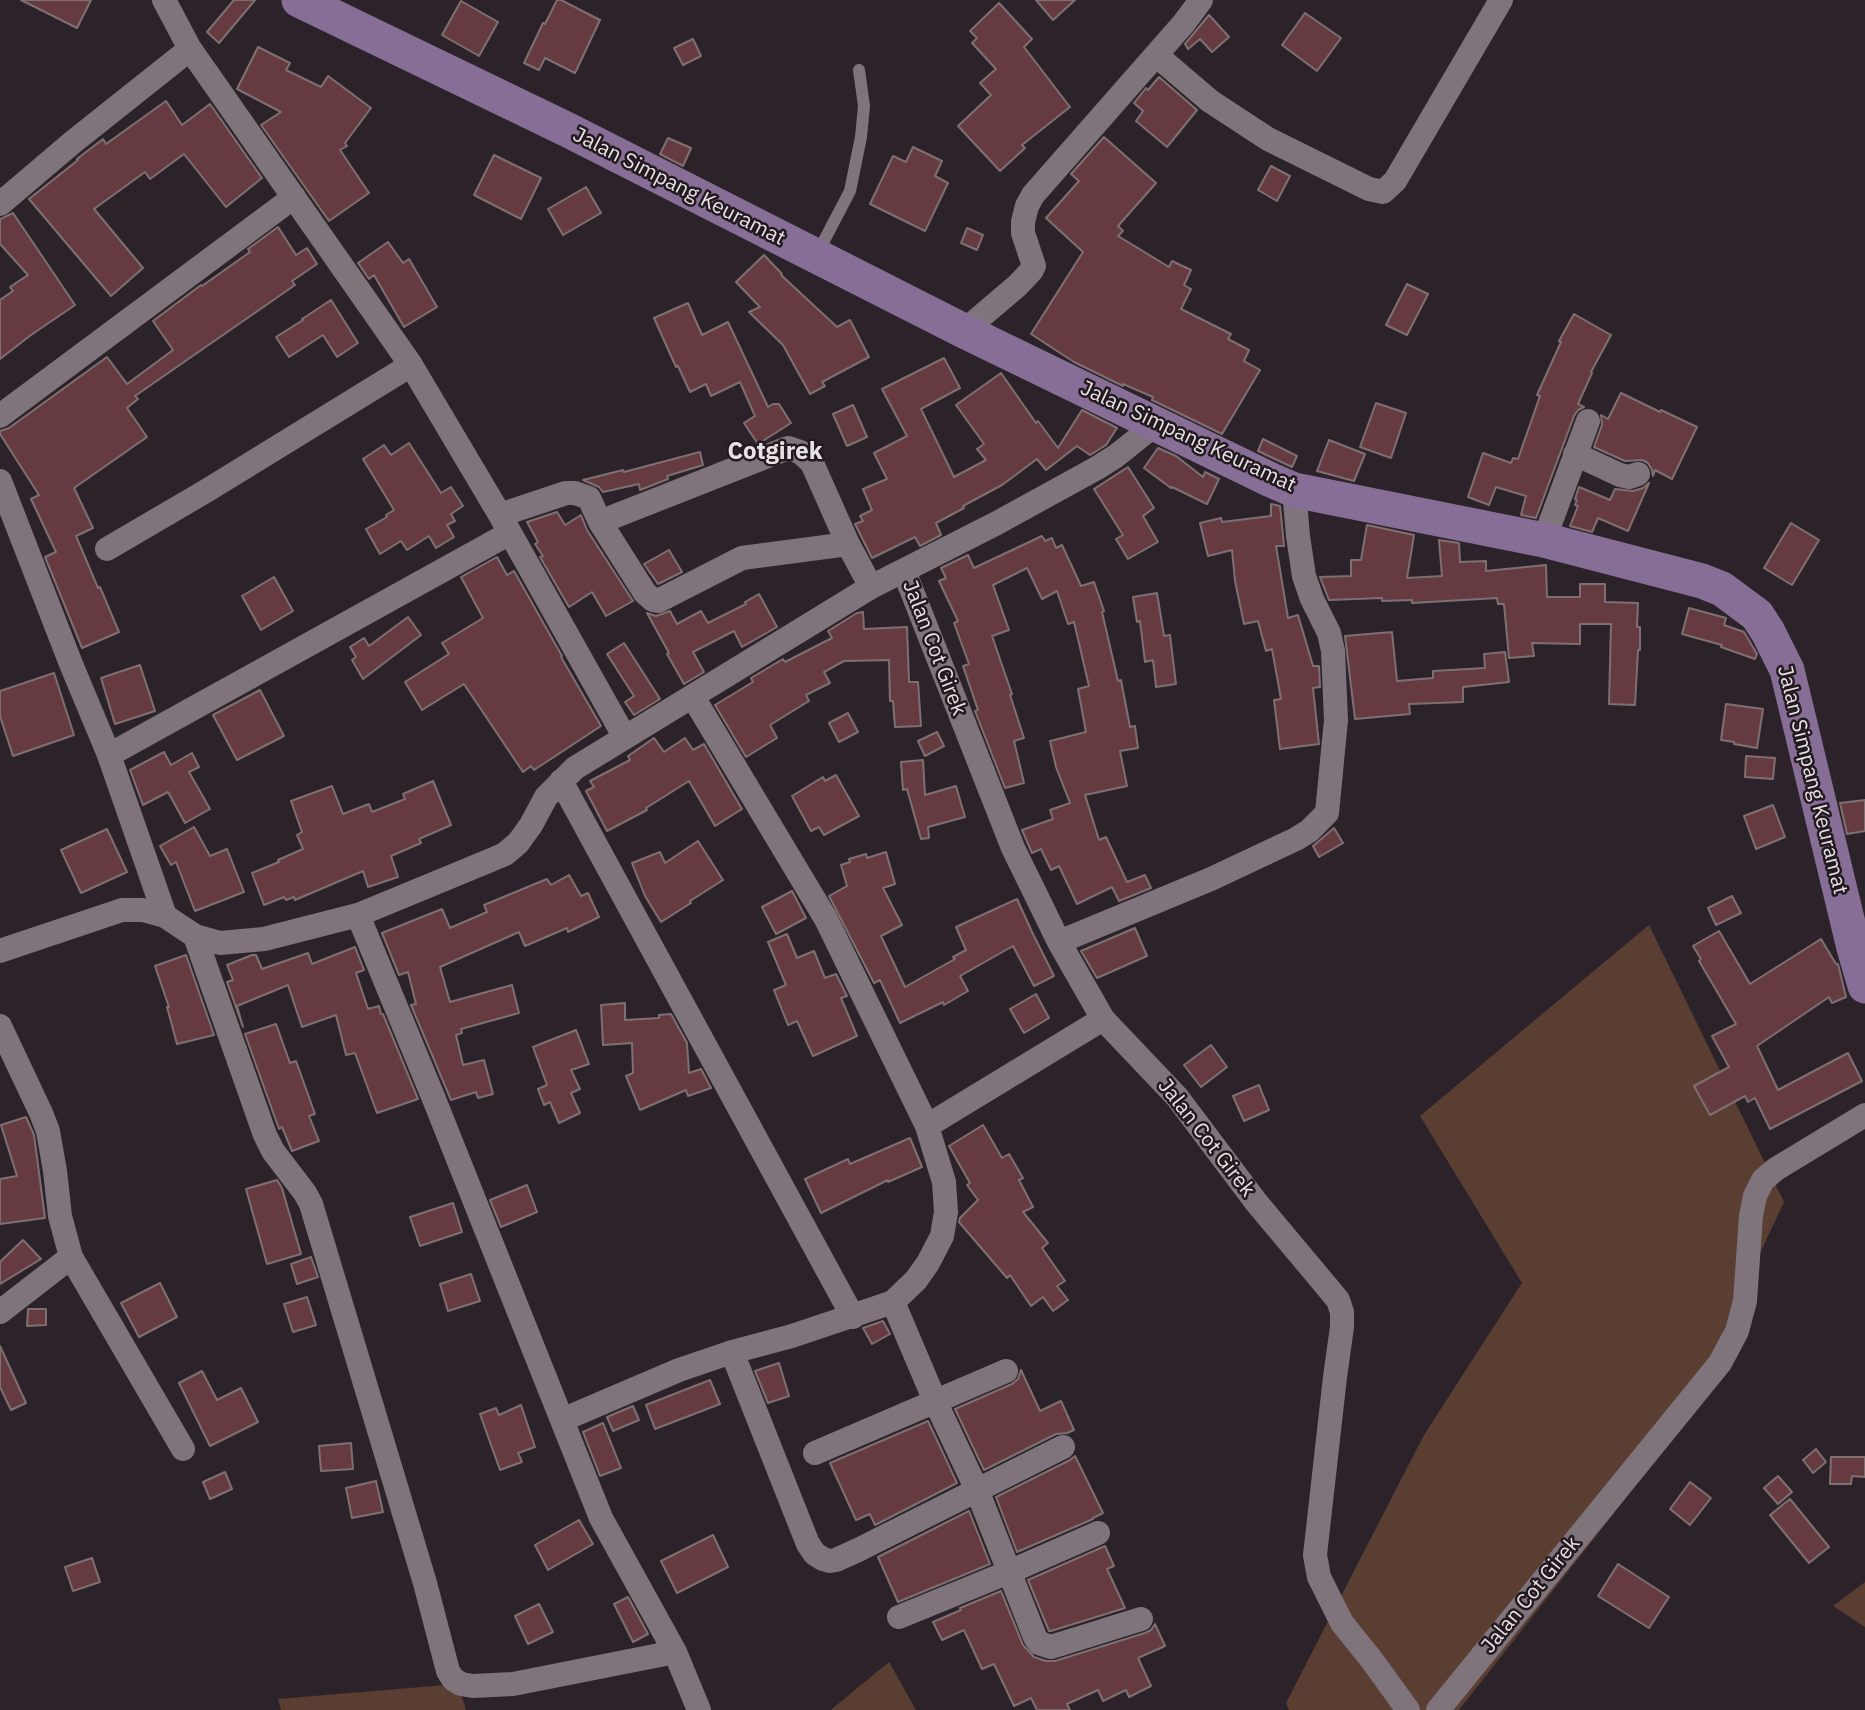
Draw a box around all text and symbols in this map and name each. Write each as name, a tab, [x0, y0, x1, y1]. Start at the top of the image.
street label: Jalan Simpang Keuramat	[569, 122, 789, 252]
street label: Jalan Simpang Keuramat	[1076, 376, 1300, 498]
district label: Cotgirek	[727, 438, 823, 466]
street label: Jalan Cot Girek	[897, 577, 971, 719]
street label: Jalan Simpang Keuramat	[1771, 663, 1853, 897]
street label: Jalan Cot Girek	[1152, 1074, 1260, 1202]
street label: Jalan Cot Girek	[1476, 1532, 1586, 1658]

